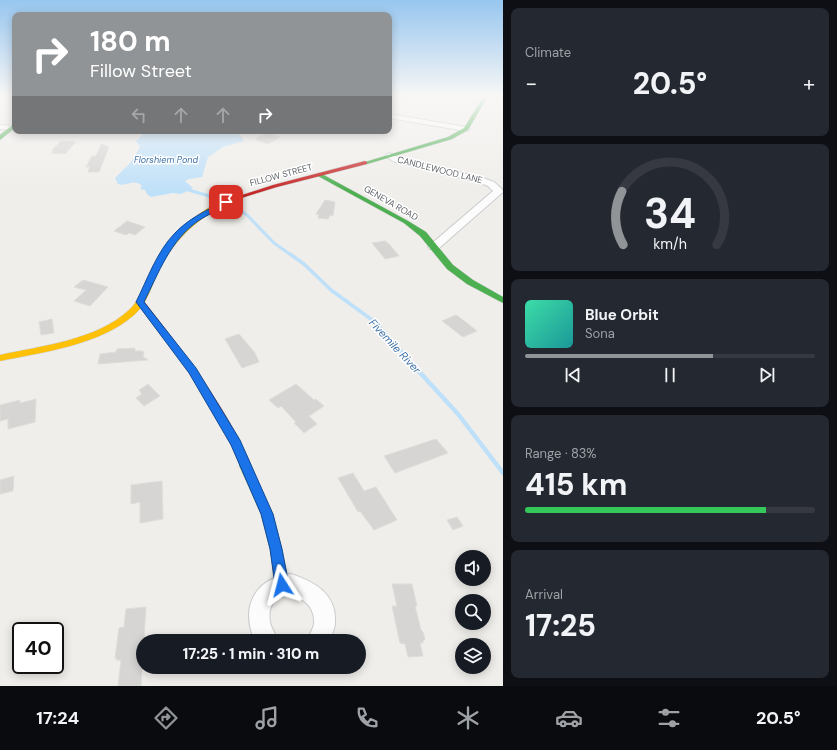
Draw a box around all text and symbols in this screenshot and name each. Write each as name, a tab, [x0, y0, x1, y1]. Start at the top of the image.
text: 180 m	[90, 23, 171, 60]
icon: right	[24, 28, 76, 80]
text: Climate	[525, 44, 571, 61]
text: Fillow Street	[90, 59, 192, 83]
text: 20.5°	[633, 64, 707, 103]
text: −	[525, 69, 537, 98]
text: +	[803, 69, 815, 98]
icon: left	[128, 104, 150, 126]
icon: ahead	[170, 104, 192, 126]
icon: ahead	[212, 104, 234, 126]
icon: right	[254, 104, 276, 126]
water label: Florshiem Pond	[134, 154, 198, 166]
street label: CANDLEWOOD LANE	[396, 154, 484, 186]
street label: FILLOW STREET	[248, 161, 314, 189]
street label: GENEVA ROAD	[362, 183, 420, 223]
pin	[209, 185, 243, 219]
text: 34	[644, 187, 696, 241]
icon: arrive	[215, 191, 237, 213]
text: km/h	[653, 235, 687, 253]
text: Blue Orbit	[585, 305, 659, 325]
water label: Fivemile River	[366, 316, 425, 377]
text: Sona	[585, 325, 615, 342]
icon: previous	[562, 364, 584, 386]
icon: pause	[659, 364, 681, 386]
icon: next	[756, 364, 778, 386]
text: Range · 83%	[525, 445, 597, 462]
text: 415 km	[525, 465, 627, 504]
map controls	[455, 550, 491, 674]
button: sound	[455, 550, 491, 586]
position arrow	[261, 564, 303, 606]
text: Arrival	[525, 586, 563, 603]
button: search	[455, 594, 491, 630]
text: 17:25	[525, 606, 596, 645]
speed limit sign: 40	[12, 622, 64, 674]
button: layers	[455, 638, 491, 674]
text: 17:25 · 1 min · 310 m	[183, 644, 319, 664]
icon: directions	[152, 704, 180, 732]
icon: music	[253, 704, 281, 732]
icon: phone	[353, 704, 381, 732]
icon: climate	[454, 704, 482, 732]
icon: car	[555, 704, 583, 732]
icon: filters	[655, 704, 683, 732]
text: 17:24	[36, 706, 79, 730]
text: 20.5°	[756, 706, 801, 730]

